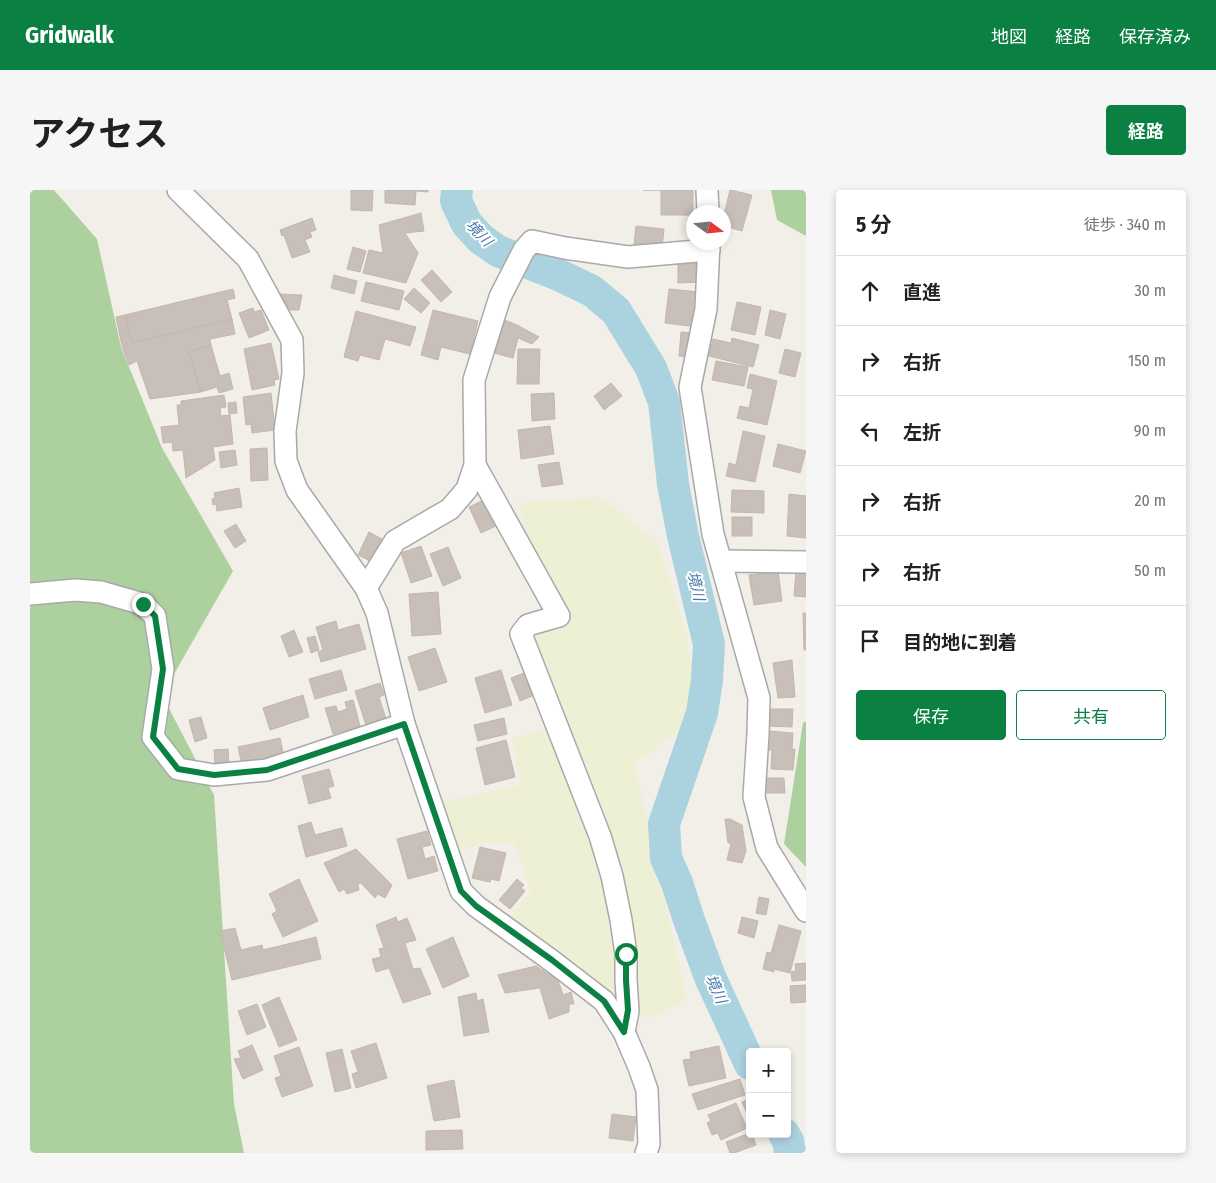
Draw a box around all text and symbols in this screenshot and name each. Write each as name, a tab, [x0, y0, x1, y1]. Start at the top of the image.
text: Gridwalk	[25, 21, 114, 49]
text: 地図	[991, 26, 1027, 48]
text: 経路	[1055, 26, 1091, 48]
text: 保存済み	[1119, 26, 1191, 48]
button: 経路	[1106, 105, 1186, 155]
text: アクセス	[30, 113, 168, 155]
north arrow	[686, 205, 731, 250]
text: 5 分	[856, 212, 892, 238]
text: 徒歩 · 340 m	[1084, 215, 1166, 234]
water label: 境川	[462, 216, 497, 251]
icon: ahead	[856, 277, 884, 305]
text: 直進	[903, 281, 941, 304]
text: 30 m	[1134, 281, 1166, 300]
icon: right	[856, 347, 884, 375]
text: 右折	[903, 351, 941, 374]
text: 150 m	[1128, 351, 1166, 370]
icon: left	[856, 417, 884, 445]
text: 左折	[903, 421, 941, 444]
text: 90 m	[1134, 421, 1166, 440]
icon: right	[856, 487, 884, 515]
text: 右折	[903, 491, 941, 514]
text: 20 m	[1135, 491, 1166, 510]
icon: right	[856, 557, 884, 585]
text: 右折	[903, 561, 941, 584]
text: 50 m	[1134, 561, 1166, 580]
water label: 境川	[684, 569, 709, 605]
route end	[132, 593, 155, 616]
icon: arrive	[856, 627, 884, 655]
text: 目的地に到着	[903, 631, 1017, 654]
button: 保存	[856, 690, 1006, 740]
button: 共有	[1016, 690, 1166, 740]
route start	[615, 943, 638, 966]
water label: 境川	[702, 972, 731, 1008]
map controls	[746, 1048, 791, 1138]
button: +	[746, 1048, 791, 1093]
button: −	[746, 1093, 791, 1138]

